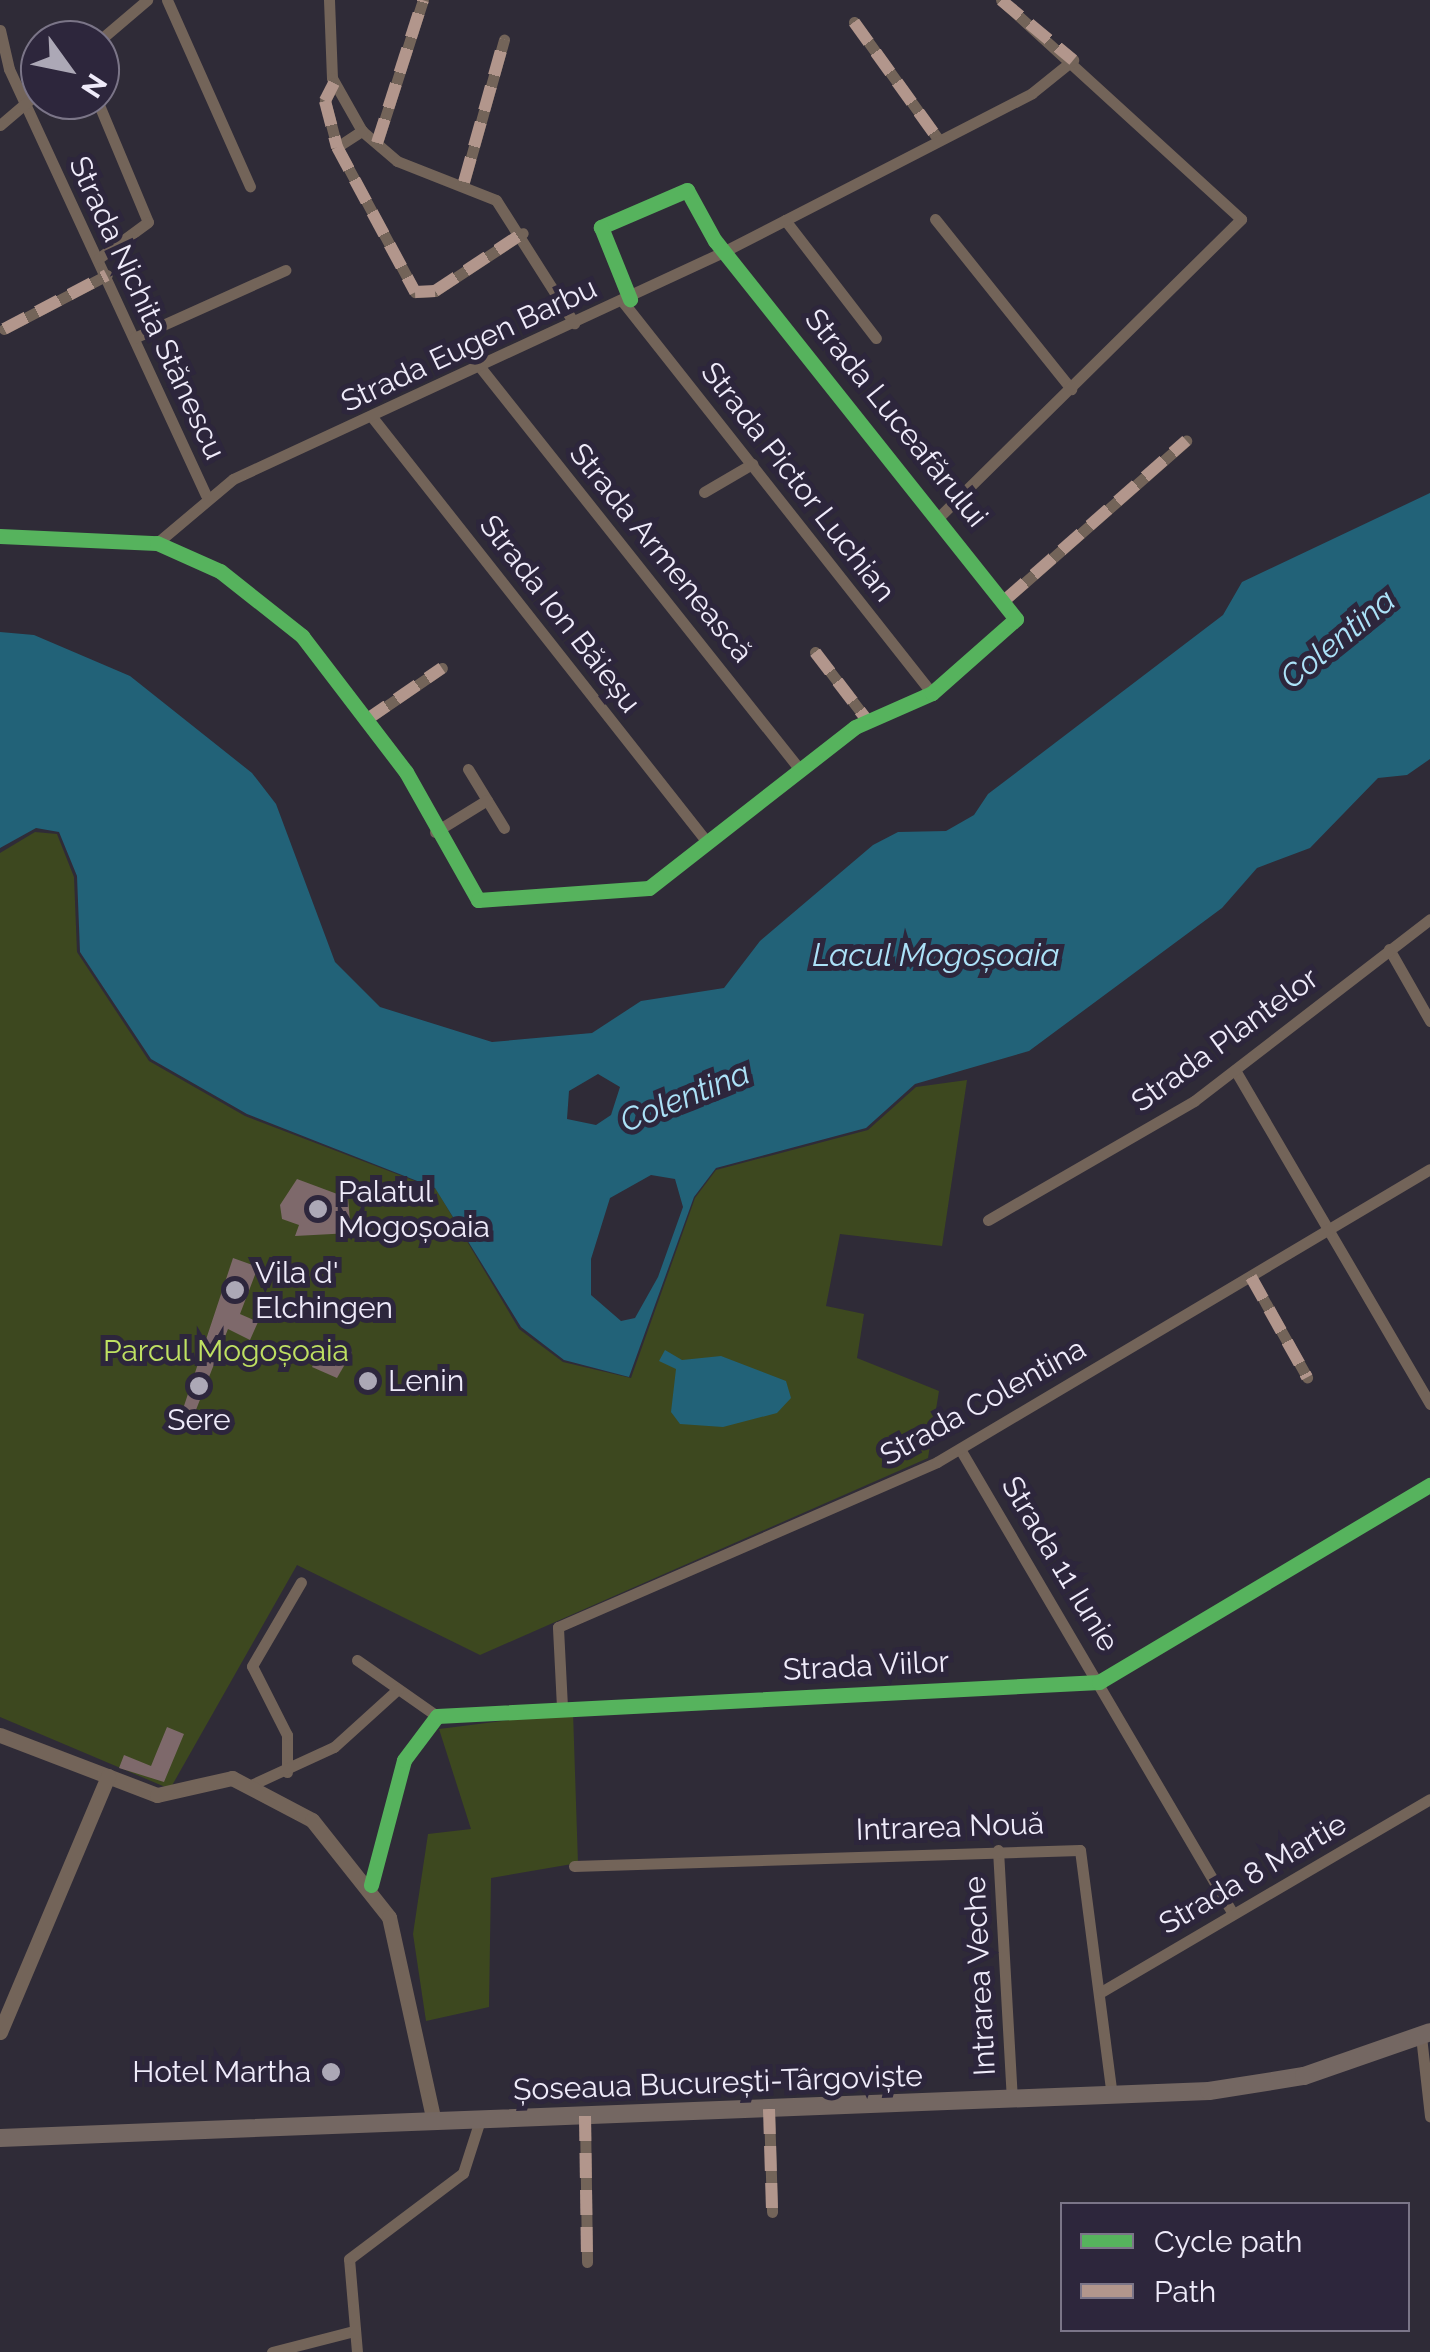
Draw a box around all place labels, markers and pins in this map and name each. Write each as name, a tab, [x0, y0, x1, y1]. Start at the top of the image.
place label: Palatul Mogoșoaia	[338, 1174, 490, 1244]
marker: Palatul Mogoșoaia	[307, 1198, 329, 1220]
place label: Vila d' Elchingen	[255, 1255, 393, 1326]
marker: Vila d' Elchingen	[224, 1279, 246, 1301]
place label: Lenin	[388, 1363, 464, 1399]
marker: Lenin	[357, 1370, 379, 1392]
marker: Sere	[188, 1375, 210, 1397]
place label: Sere	[167, 1402, 231, 1438]
place label: Hotel Martha	[131, 2054, 311, 2090]
marker: Hotel Martha	[320, 2061, 342, 2083]

